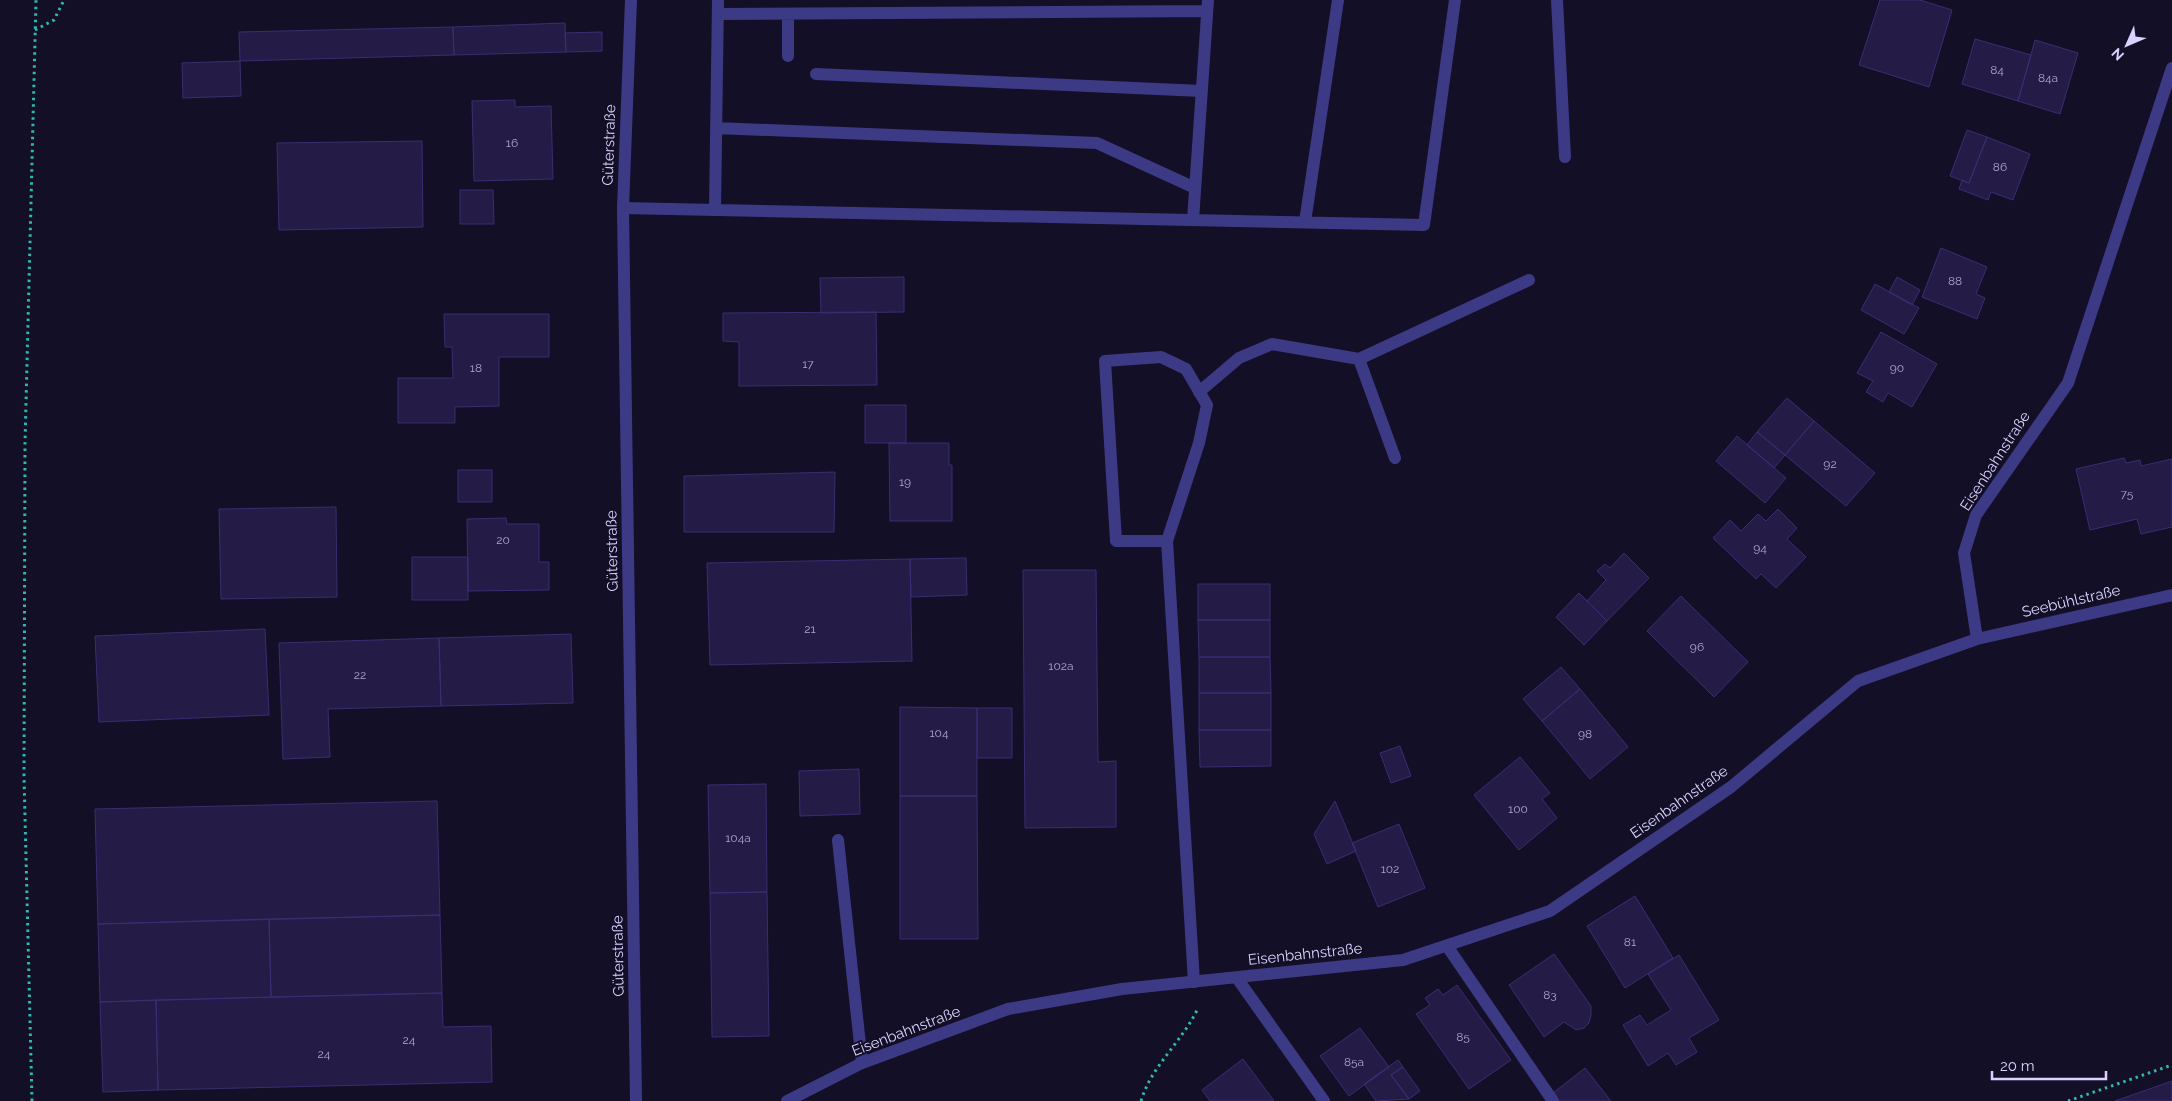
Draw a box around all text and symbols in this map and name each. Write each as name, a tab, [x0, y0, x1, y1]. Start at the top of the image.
north arrow	[2102, 20, 2152, 70]
text: N	[2108, 45, 2127, 64]
house number: 84	[1990, 63, 2004, 77]
house number: 84a	[2038, 71, 2058, 85]
street label: Güterstraße	[599, 104, 619, 186]
house number: 16	[506, 136, 518, 150]
house number: 86	[1993, 160, 2007, 174]
house number: 88	[1948, 274, 1962, 288]
house number: 17	[802, 357, 814, 371]
house number: 18	[470, 361, 482, 375]
house number: 90	[1890, 361, 1904, 375]
street label: Eisenbahnstraße	[1956, 408, 2034, 514]
house number: 92	[1823, 457, 1837, 471]
house number: 19	[899, 475, 911, 489]
house number: 75	[2121, 487, 2134, 501]
street label: Güterstraße	[602, 510, 622, 592]
house number: 20	[496, 533, 510, 547]
house number: 94	[1753, 541, 1767, 555]
street label: Seebühlstraße	[2020, 581, 2122, 621]
house number: 21	[804, 622, 816, 636]
house number: 96	[1690, 640, 1704, 654]
house number: 102a	[1048, 659, 1074, 673]
house number: 22	[354, 668, 366, 682]
house number: 104	[929, 726, 949, 740]
house number: 98	[1578, 727, 1592, 741]
street label: Eisenbahnstraße	[1627, 762, 1731, 842]
house number: 100	[1508, 802, 1528, 816]
house number: 104a	[725, 831, 751, 845]
house number: 102	[1381, 862, 1399, 876]
street label: Güterstraße	[608, 915, 628, 997]
house number: 81	[1624, 935, 1636, 949]
street label: Eisenbahnstraße	[1247, 939, 1363, 969]
house number: 83	[1543, 988, 1557, 1002]
street label: Eisenbahnstraße	[849, 1002, 963, 1060]
house number: 85	[1456, 1030, 1470, 1044]
house number: 24	[403, 1033, 416, 1047]
house number: 24	[318, 1047, 331, 1061]
scale bar	[1992, 1048, 2106, 1080]
house number: 85a	[1344, 1055, 1364, 1069]
text: 20 m	[2000, 1057, 2035, 1075]

